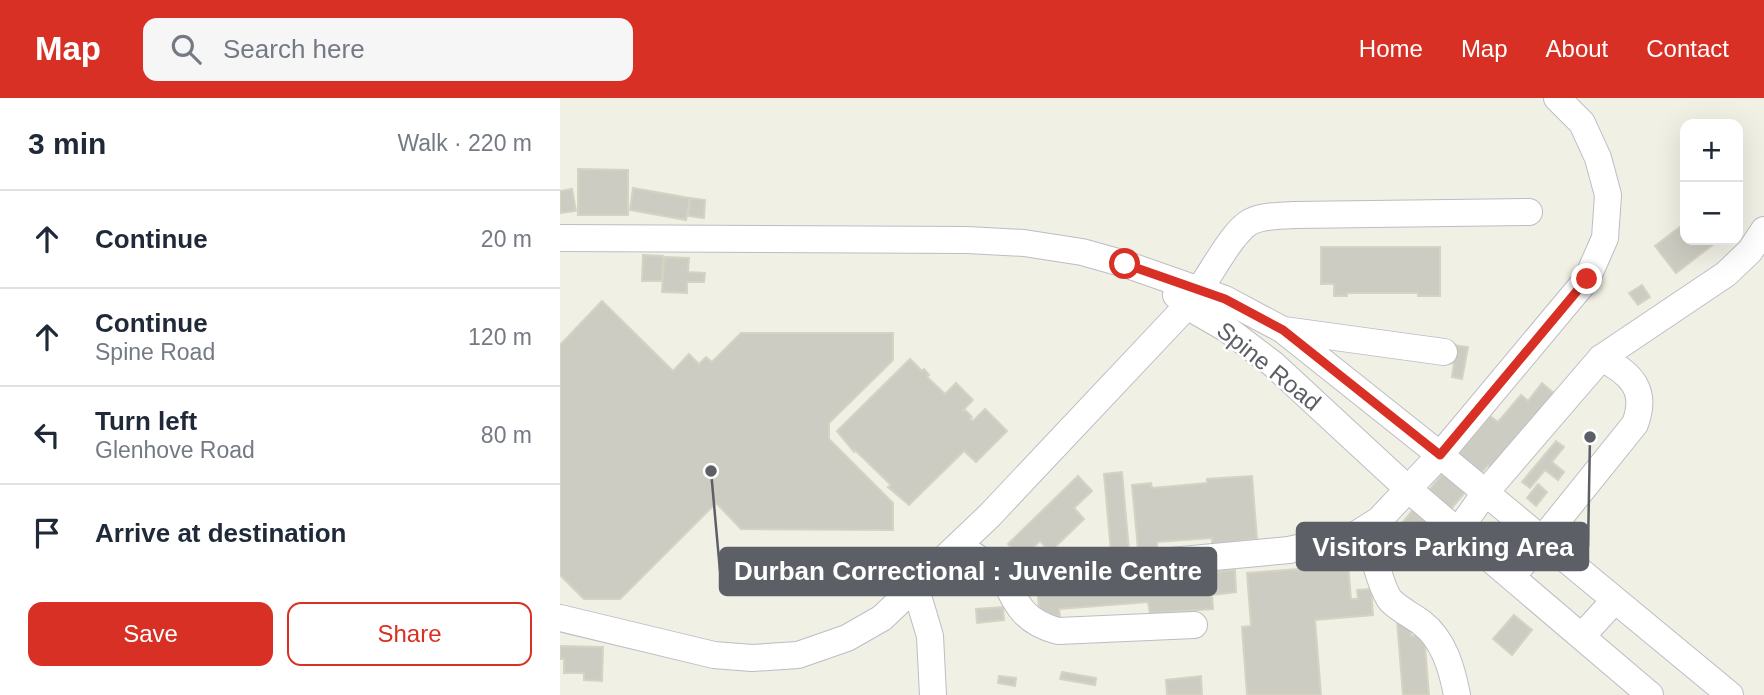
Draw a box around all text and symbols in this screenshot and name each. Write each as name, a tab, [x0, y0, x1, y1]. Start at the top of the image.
search box	[143, 18, 633, 81]
text: Map	[35, 30, 101, 67]
icon: search	[167, 30, 205, 68]
text: Search here	[223, 34, 365, 64]
text: Home	[1359, 35, 1423, 62]
text: Map	[1461, 35, 1508, 62]
text: About	[1546, 35, 1608, 62]
text: Contact	[1646, 35, 1729, 62]
map controls	[1680, 119, 1743, 245]
button: +	[1680, 119, 1743, 182]
text: 3 min	[28, 127, 106, 160]
text: Walk · 220 m	[397, 130, 532, 156]
button: −	[1680, 182, 1743, 245]
icon: ahead	[28, 220, 66, 258]
text: Continue	[95, 224, 208, 254]
text: 20 m	[481, 226, 532, 252]
route start	[1109, 248, 1140, 279]
route end	[1571, 263, 1602, 294]
text: Continue	[95, 308, 208, 338]
street label: Spine Road	[1212, 316, 1326, 416]
icon: ahead	[28, 318, 66, 356]
text: 120 m	[468, 324, 532, 350]
text: Spine Road	[95, 339, 215, 365]
text: Turn left	[95, 406, 197, 436]
icon: left	[28, 416, 66, 454]
text: 80 m	[481, 422, 532, 448]
text: Glenhove Road	[95, 437, 255, 463]
icon: arrive	[28, 514, 66, 552]
text: Arrive at destination	[95, 518, 346, 548]
callout: Visitors Parking Area	[1297, 523, 1588, 570]
text: Visitors Parking Area	[1312, 532, 1574, 562]
callout: Durban Correctional : Juvenile Centre	[720, 548, 1216, 595]
text: Durban Correctional : Juvenile Centre	[734, 556, 1202, 586]
button: Save	[28, 602, 273, 666]
button: Share	[287, 602, 532, 666]

